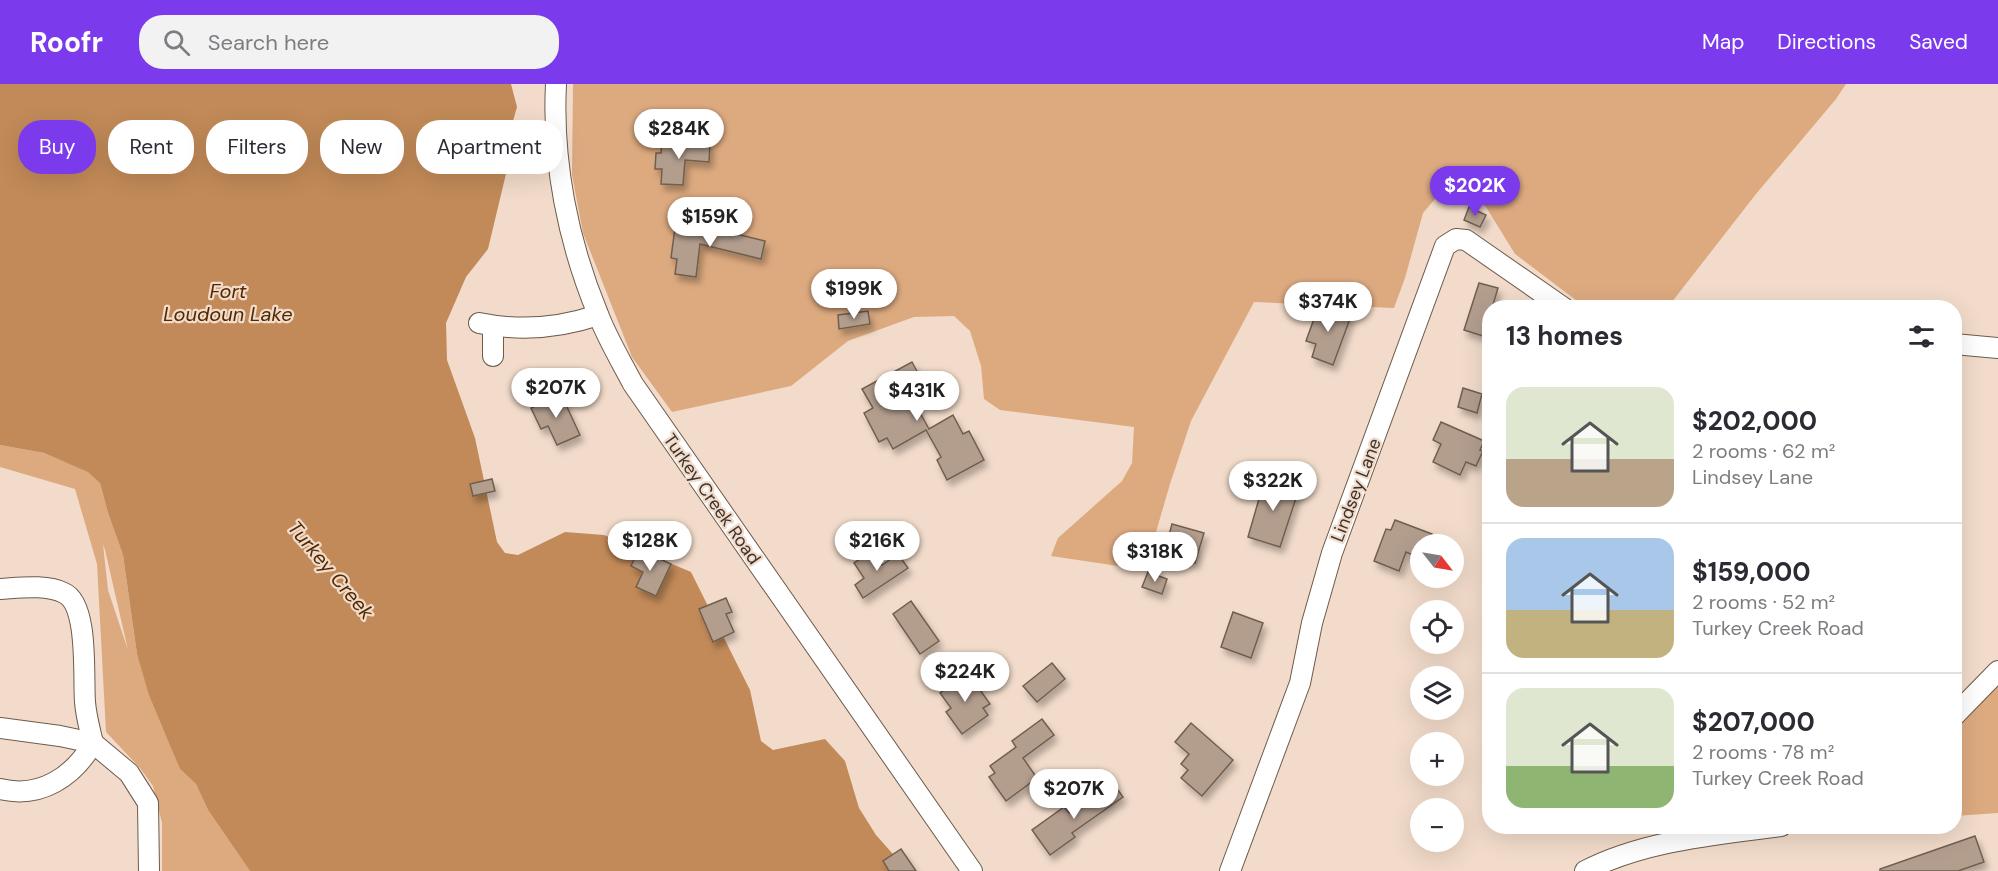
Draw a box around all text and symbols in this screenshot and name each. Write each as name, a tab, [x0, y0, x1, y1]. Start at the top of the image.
search box	[139, 15, 559, 69]
text: Roofr	[30, 24, 103, 61]
icon: search	[160, 26, 193, 59]
text: Search here	[208, 28, 329, 57]
text: Map	[1702, 28, 1744, 56]
text: Directions	[1777, 28, 1876, 56]
text: Saved	[1909, 28, 1968, 56]
pin: $284K	[637, 109, 721, 160]
text: $284K	[648, 115, 710, 141]
chip: Buy	[18, 120, 96, 174]
chip: Rent	[108, 120, 194, 174]
chip: Filters	[206, 120, 308, 174]
chip: New	[320, 120, 404, 174]
chip: Apartment	[416, 120, 563, 174]
pin: $202K	[1433, 166, 1517, 217]
text: $202K	[1444, 172, 1506, 198]
pin: $159K	[668, 197, 752, 248]
text: $159K	[681, 203, 739, 229]
pin: $199K	[812, 269, 896, 320]
text: $199K	[825, 275, 883, 301]
water label: Fort Loudoun Lake	[163, 278, 293, 327]
pin: $374K	[1286, 282, 1370, 333]
text: $374K	[1298, 288, 1358, 314]
text: 13 homes	[1506, 319, 1623, 353]
icon: filters	[1905, 320, 1938, 353]
pin: $207K	[514, 368, 598, 419]
pin: $431K	[875, 371, 959, 422]
text: $207K	[525, 374, 587, 400]
text: $431K	[888, 377, 946, 403]
text: $202,000	[1692, 404, 1817, 438]
icon: home	[1554, 411, 1626, 483]
street label: Turkey Creek Road	[658, 429, 766, 569]
street label: Lindsey Lane	[1325, 435, 1387, 545]
text: 2 rooms · 62 m²	[1692, 438, 1835, 464]
pin: $322K	[1231, 461, 1315, 512]
text: Lindsey Lane	[1692, 464, 1813, 490]
text: $322K	[1243, 467, 1303, 493]
water label: Turkey Creek	[282, 515, 380, 625]
pin: $128K	[608, 521, 692, 572]
pin: $216K	[835, 521, 919, 572]
text: $128K	[622, 527, 678, 553]
text: $216K	[849, 527, 905, 553]
pin: $318K	[1113, 532, 1197, 583]
north arrow	[1410, 534, 1464, 588]
map controls	[1410, 534, 1464, 852]
text: $318K	[1127, 538, 1184, 564]
text: $159,000	[1692, 555, 1811, 589]
icon: home	[1554, 562, 1626, 634]
text: 2 rooms · 52 m²	[1692, 589, 1835, 615]
button: locate	[1410, 600, 1464, 654]
text: Turkey Creek Road	[1692, 615, 1864, 641]
pin: $224K	[923, 652, 1007, 703]
text: $224K	[934, 658, 996, 684]
button: layers	[1410, 666, 1464, 720]
text: $207,000	[1692, 705, 1815, 739]
icon: home	[1554, 712, 1626, 784]
button: +	[1410, 732, 1464, 786]
text: 2 rooms · 78 m²	[1692, 739, 1834, 765]
text: Turkey Creek Road	[1692, 765, 1864, 791]
pin: $207K	[1032, 769, 1116, 820]
text: $207K	[1043, 775, 1105, 801]
button: −	[1410, 798, 1464, 852]

